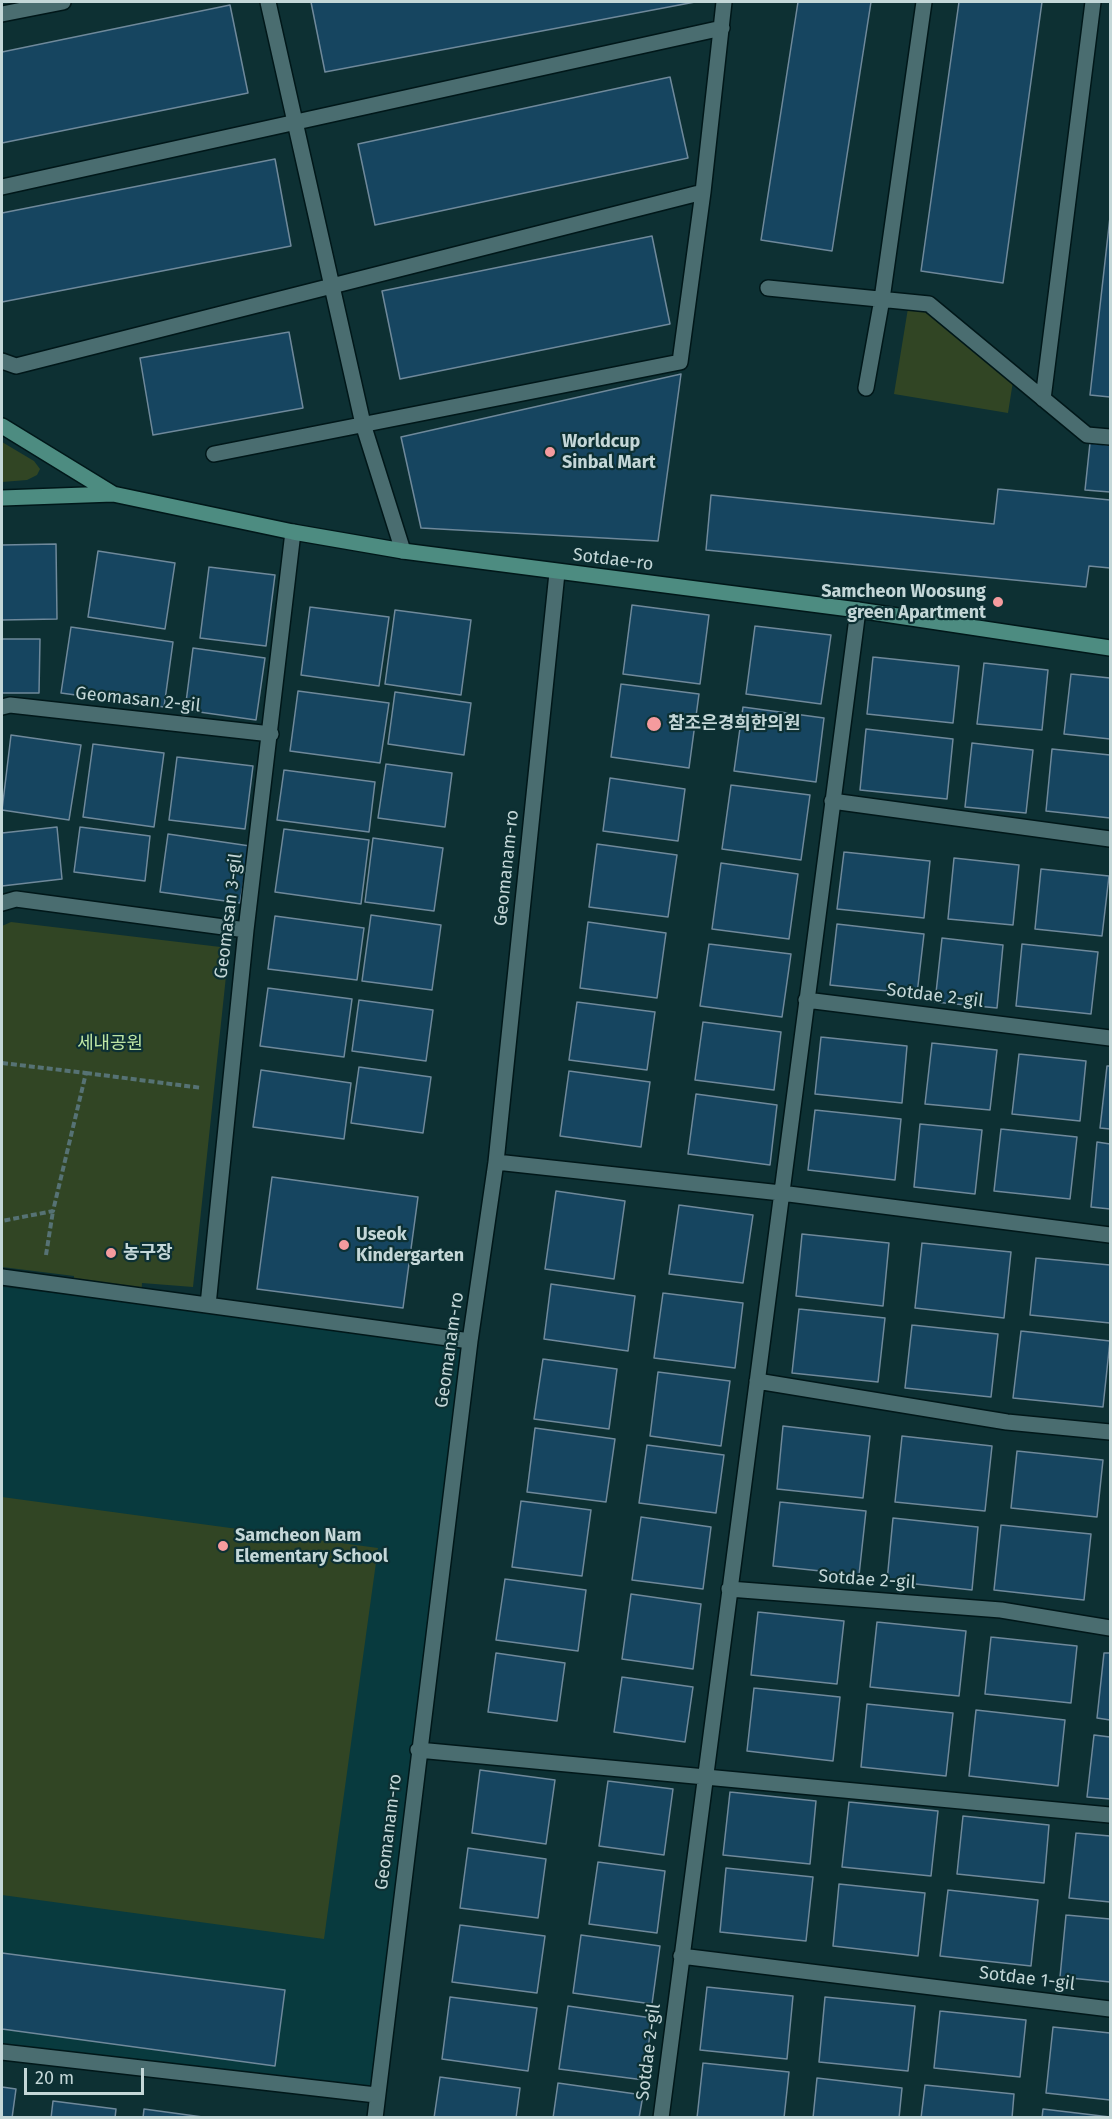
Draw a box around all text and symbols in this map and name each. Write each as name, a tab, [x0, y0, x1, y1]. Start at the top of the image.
place label: Worldcup Sinbal Mart	[562, 431, 656, 474]
marker: Worldcup Sinbal Mart	[543, 445, 557, 459]
street label: Sotdae-ro	[571, 544, 655, 576]
place label: Samcheon Woosung green Apartment	[821, 581, 986, 624]
marker: Samcheon Woosung green Apartment	[991, 595, 1005, 609]
street label: Geomasan 2-gil	[74, 683, 202, 717]
place label: 참조은경희한의원	[668, 713, 800, 735]
marker: 참조은경희한의원	[645, 715, 663, 733]
street label: Geomanam-ro	[490, 809, 524, 927]
street label: Geomasan 3-gil	[211, 852, 247, 980]
street label: Sotdae 2-gil	[885, 979, 985, 1013]
park label: 세내공원	[77, 1033, 143, 1055]
place label: Useok Kindergarten	[356, 1224, 464, 1266]
marker: Useok Kindergarten	[337, 1238, 351, 1252]
place label: 농구장	[123, 1242, 173, 1264]
marker: 농구장	[104, 1246, 118, 1260]
street label: Geomanam-ro	[431, 1291, 469, 1409]
place label: Samcheon Nam Elementary School	[235, 1525, 388, 1568]
marker: Samcheon Nam Elementary School	[216, 1539, 230, 1553]
street label: Sotdae 2-gil	[818, 1566, 916, 1594]
street label: Geomanam-ro	[371, 1773, 407, 1891]
street label: Sotdae 1-gil	[978, 1962, 1076, 1996]
street label: Sotdae 2-gil	[632, 2002, 666, 2102]
scale bar	[27, 2056, 147, 2094]
text: 20 m	[35, 2067, 74, 2089]

